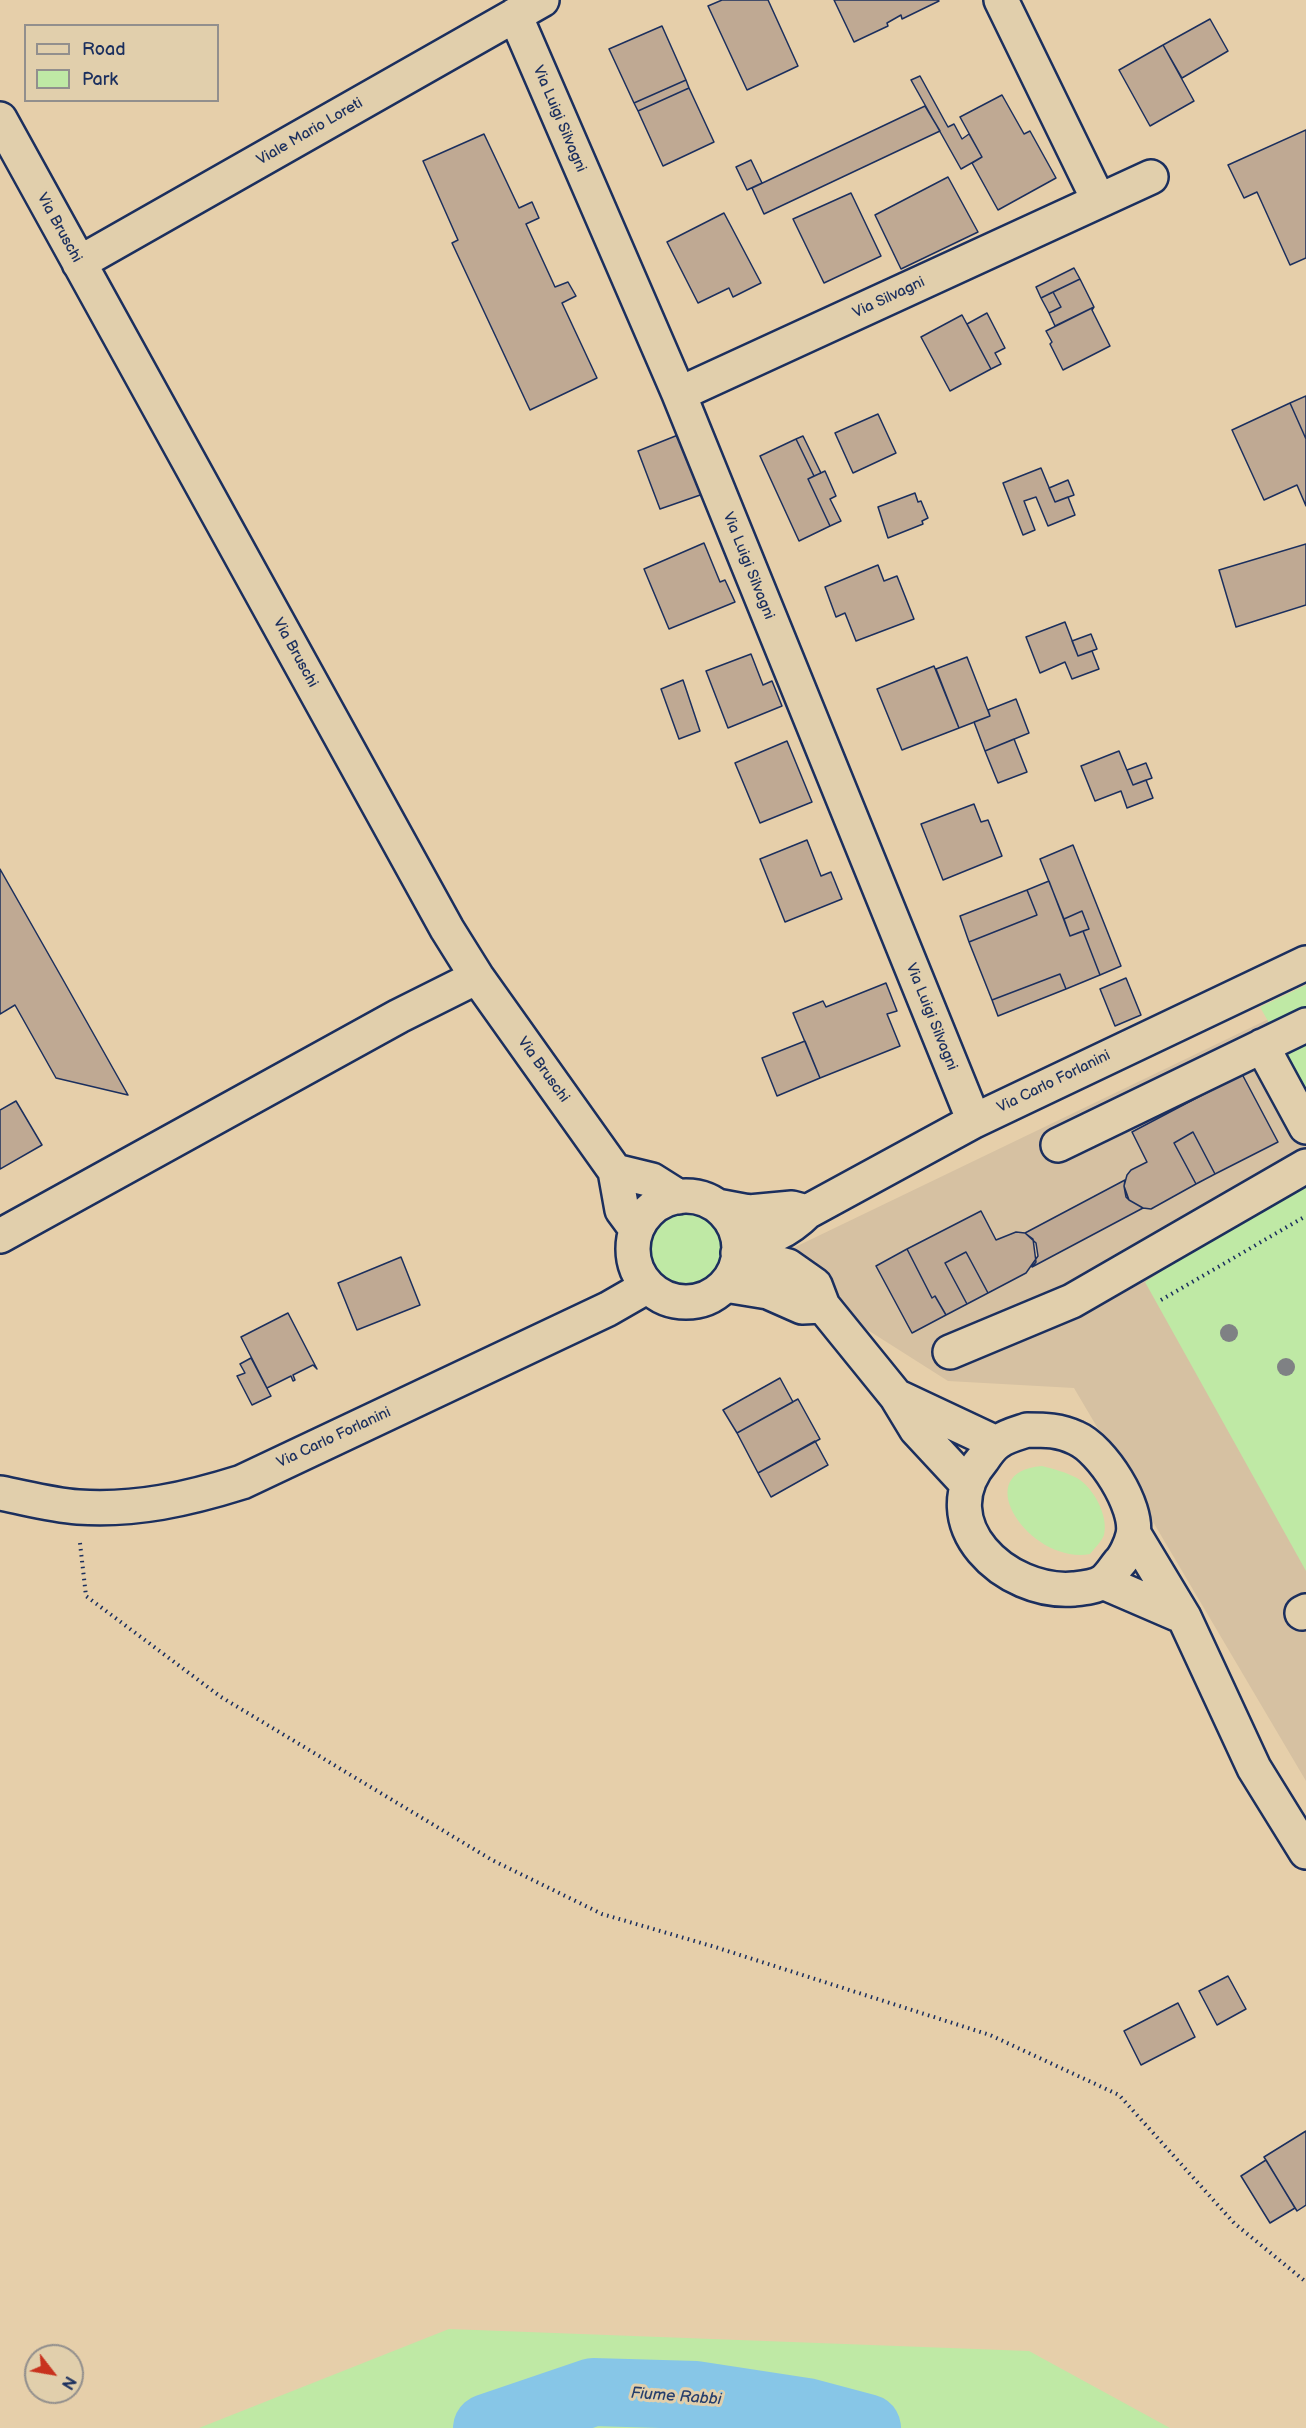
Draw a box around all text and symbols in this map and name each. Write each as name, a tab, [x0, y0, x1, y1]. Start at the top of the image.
legend	[24, 24, 219, 102]
text: Road	[82, 39, 126, 60]
street label: Via Luigi Silvagni	[528, 63, 590, 175]
text: Park	[82, 69, 118, 90]
street label: Viale Mario Loreti	[254, 94, 366, 170]
street label: Via Bruschi	[33, 190, 85, 266]
street label: Via Silvagni	[850, 273, 928, 323]
street label: Via Luigi Silvagni	[718, 510, 778, 622]
street label: Via Bruschi	[269, 615, 321, 691]
street label: Via Luigi Silvagni	[901, 961, 961, 1073]
street label: Via Bruschi	[513, 1034, 573, 1106]
street label: Via Carlo Forlanini	[994, 1047, 1114, 1117]
street label: Via Carlo Forlanini	[274, 1404, 394, 1472]
north arrow	[24, 2344, 84, 2404]
text: N	[57, 2372, 79, 2393]
water label: Fiume Rabbi	[630, 2384, 722, 2410]

